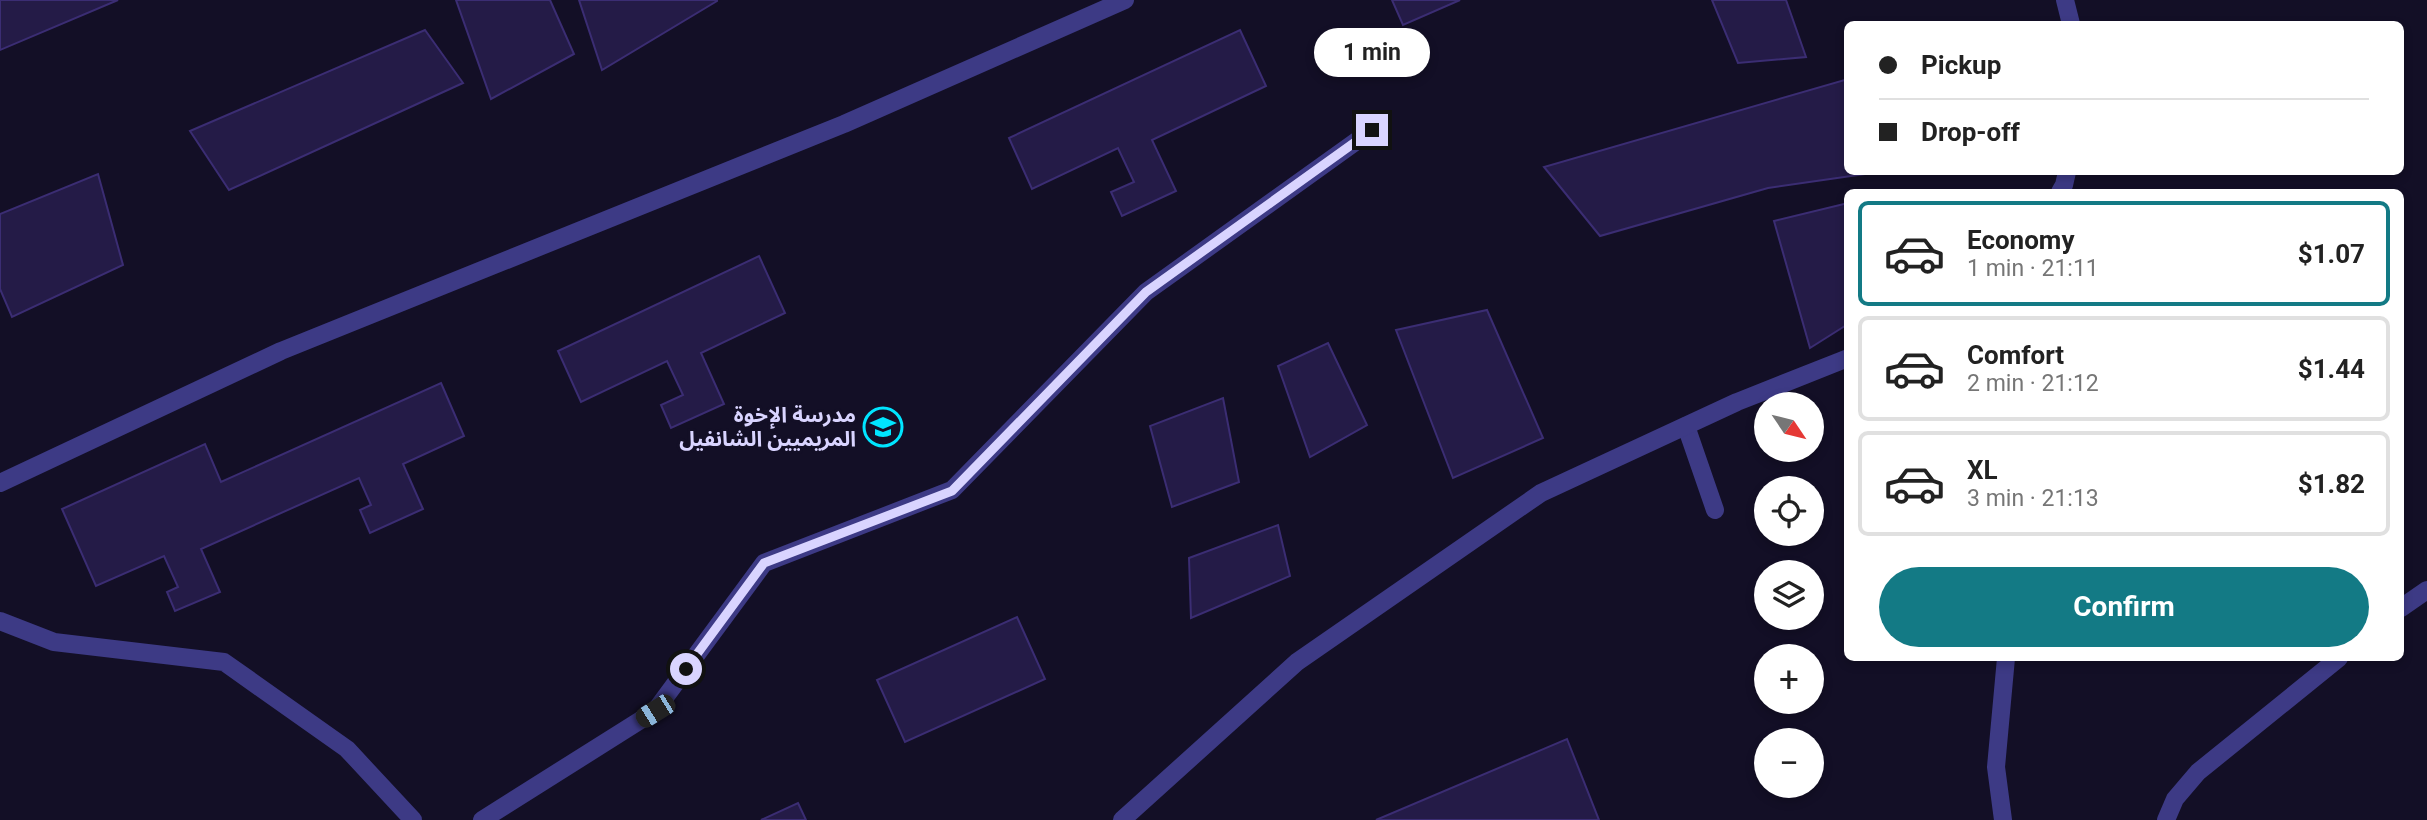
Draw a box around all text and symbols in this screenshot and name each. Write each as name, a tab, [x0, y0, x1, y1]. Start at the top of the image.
callout: 1 min	[1314, 29, 1430, 78]
text: 1 min	[1343, 39, 1401, 66]
text: Pickup	[1921, 50, 2001, 80]
route end	[1356, 114, 1388, 146]
text: Drop-off	[1921, 117, 2020, 147]
icon: car	[1883, 222, 1946, 285]
text: Economy	[1967, 225, 2074, 255]
text: $1.07	[2298, 239, 2365, 269]
text: 1 min · 21:11	[1967, 255, 2099, 282]
icon: car	[1883, 337, 1946, 400]
text: Comfort	[1967, 340, 2064, 370]
text: $1.44	[2298, 354, 2365, 384]
text: 2 min · 21:12	[1967, 370, 2099, 397]
north arrow	[1754, 392, 1824, 462]
map controls	[1754, 392, 1824, 798]
place label: مدرسة الإخوة المريميين الشانفيل	[679, 403, 856, 451]
school or university icon: مدرسة الإخوة المريميين الشانفيل	[862, 406, 904, 448]
icon: car	[1883, 452, 1946, 515]
text: XL	[1967, 455, 1998, 485]
text: $1.82	[2298, 469, 2365, 499]
button: locate	[1754, 476, 1824, 546]
text: 3 min · 21:13	[1967, 485, 2099, 512]
button: layers	[1754, 560, 1824, 630]
button: Confirm	[1879, 567, 2369, 647]
button: +	[1754, 644, 1824, 714]
route start	[670, 653, 702, 685]
car	[632, 691, 679, 731]
button: −	[1754, 728, 1824, 798]

